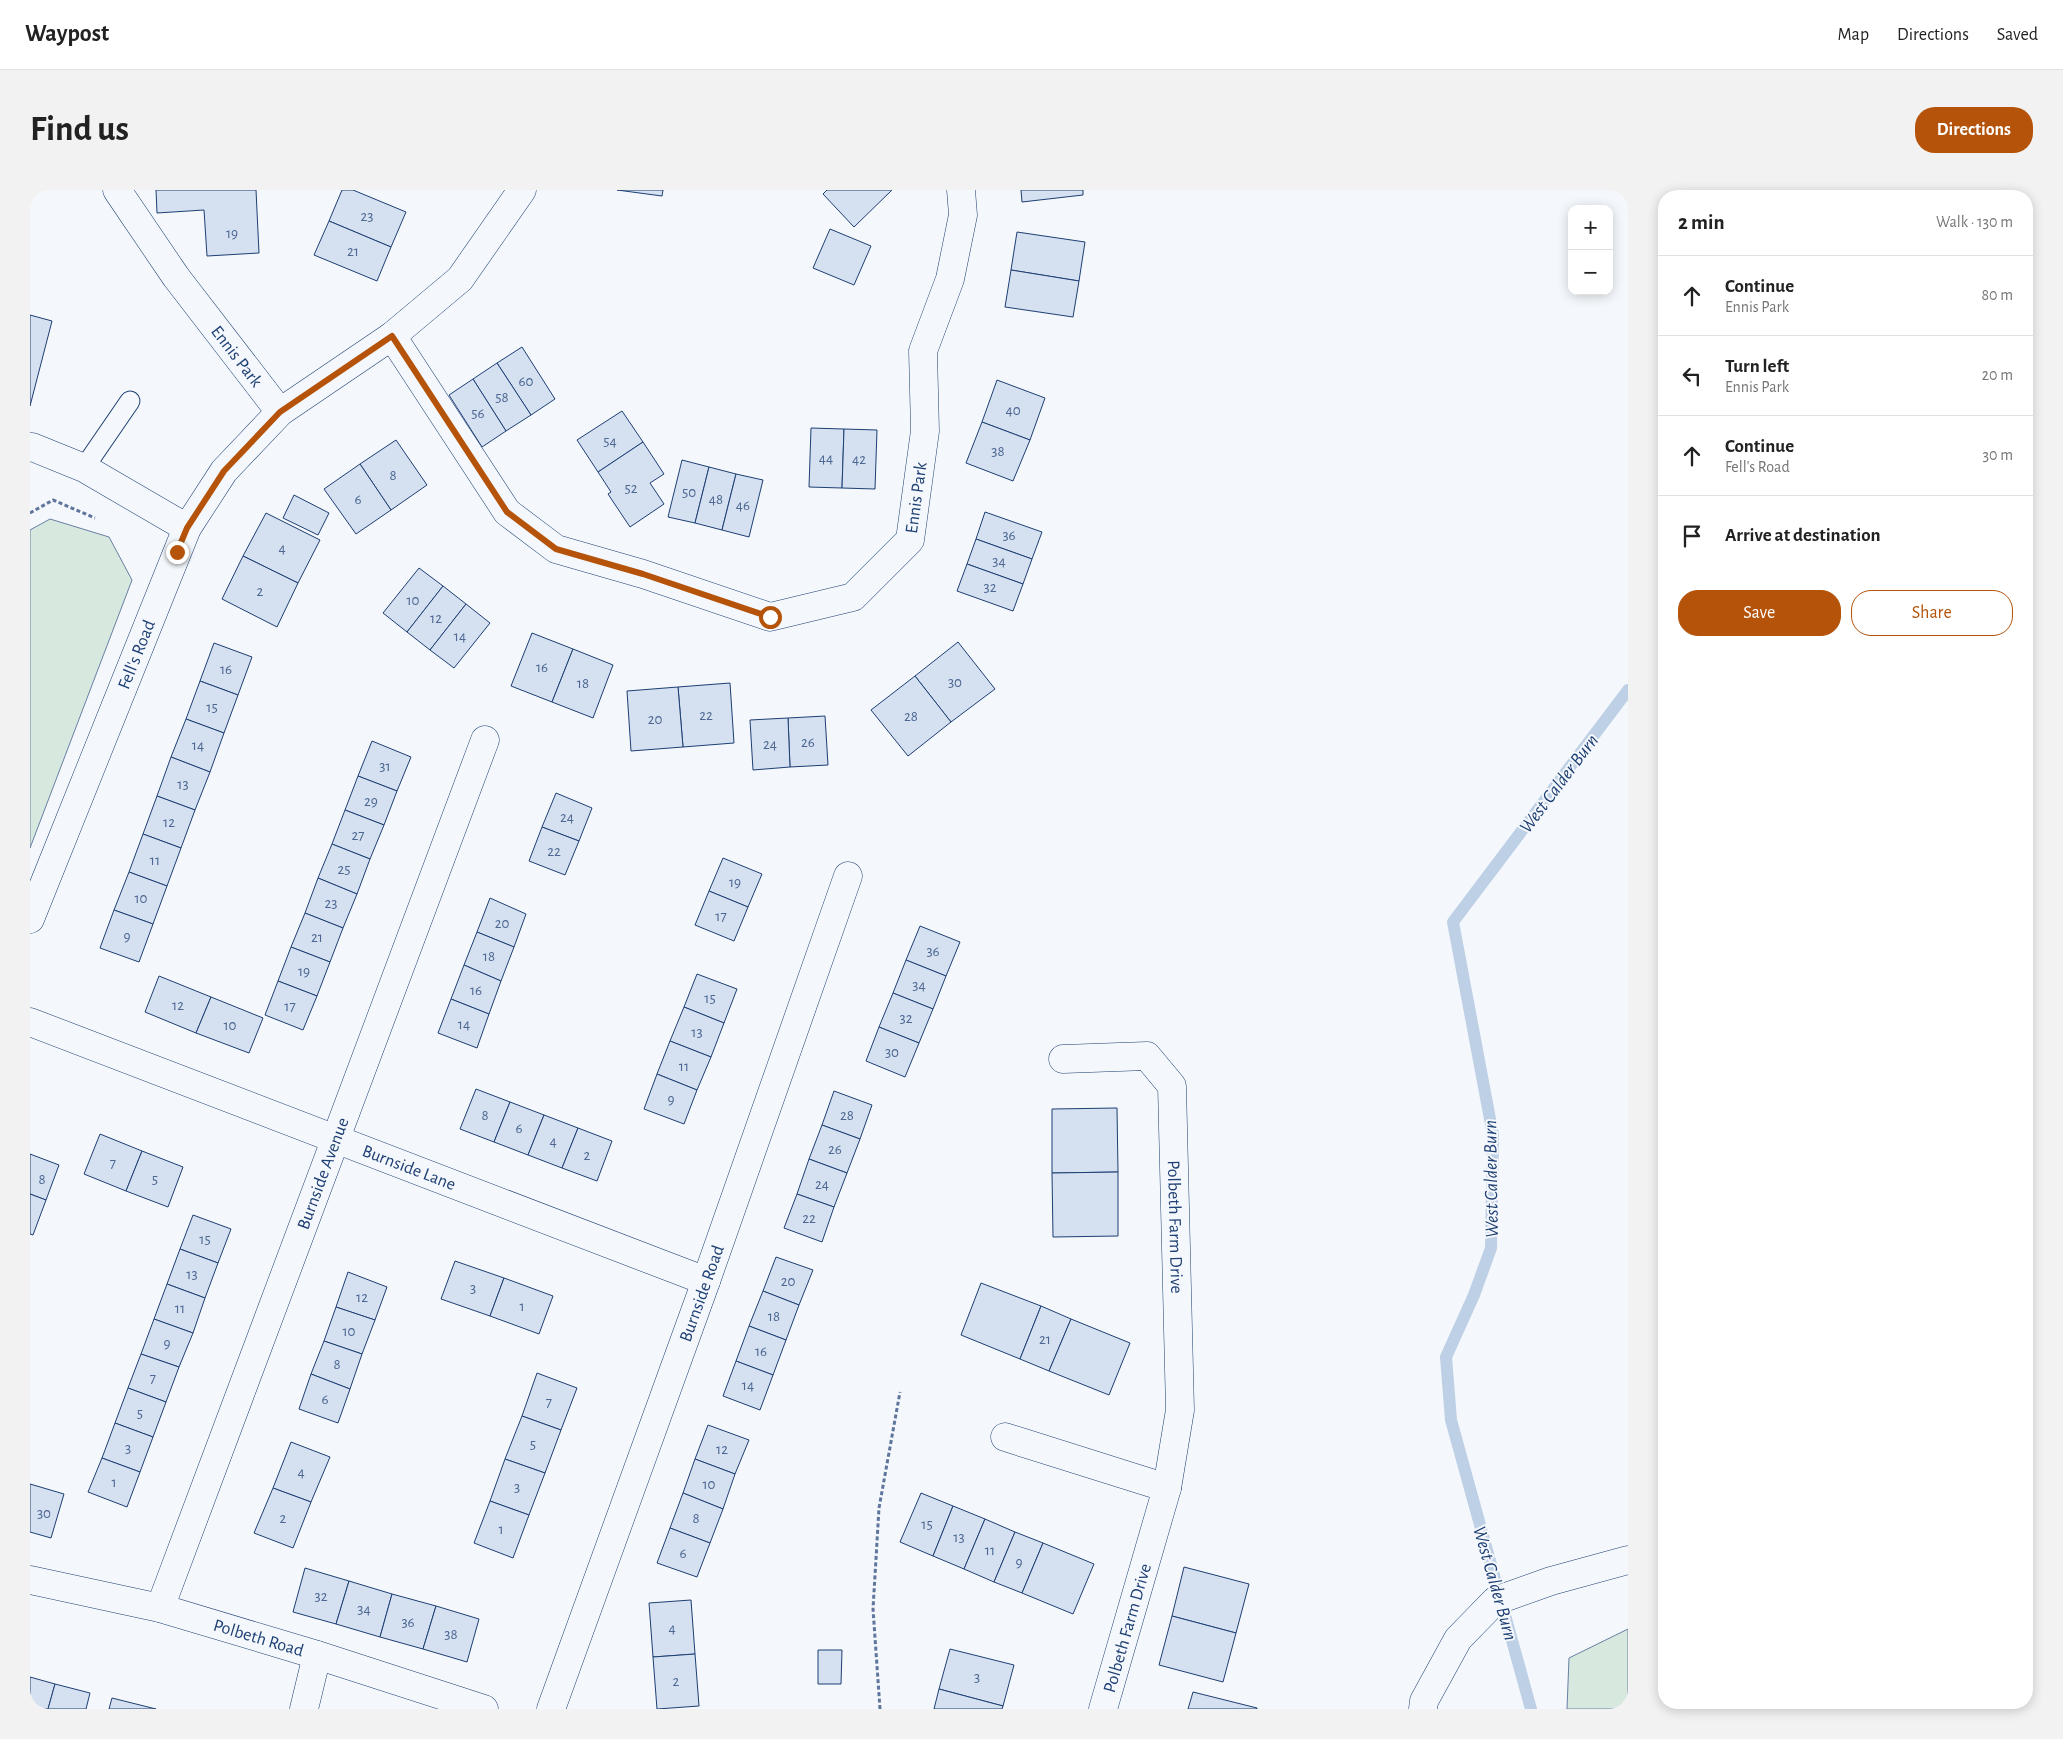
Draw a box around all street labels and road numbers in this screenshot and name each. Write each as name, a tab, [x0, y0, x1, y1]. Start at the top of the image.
street label: Ennis Park	[207, 323, 266, 391]
street label: Ennis Park	[903, 460, 931, 535]
street label: Fell's Road	[115, 618, 159, 692]
street label: Burnside Avenue	[295, 1115, 353, 1232]
street label: Burnside Lane	[359, 1142, 458, 1194]
street label: Polbeth Farm Drive	[1164, 1160, 1185, 1294]
street label: Burnside Road	[677, 1243, 728, 1344]
street label: Polbeth Farm Drive	[1101, 1562, 1155, 1695]
street label: Polbeth Road	[211, 1616, 306, 1661]

